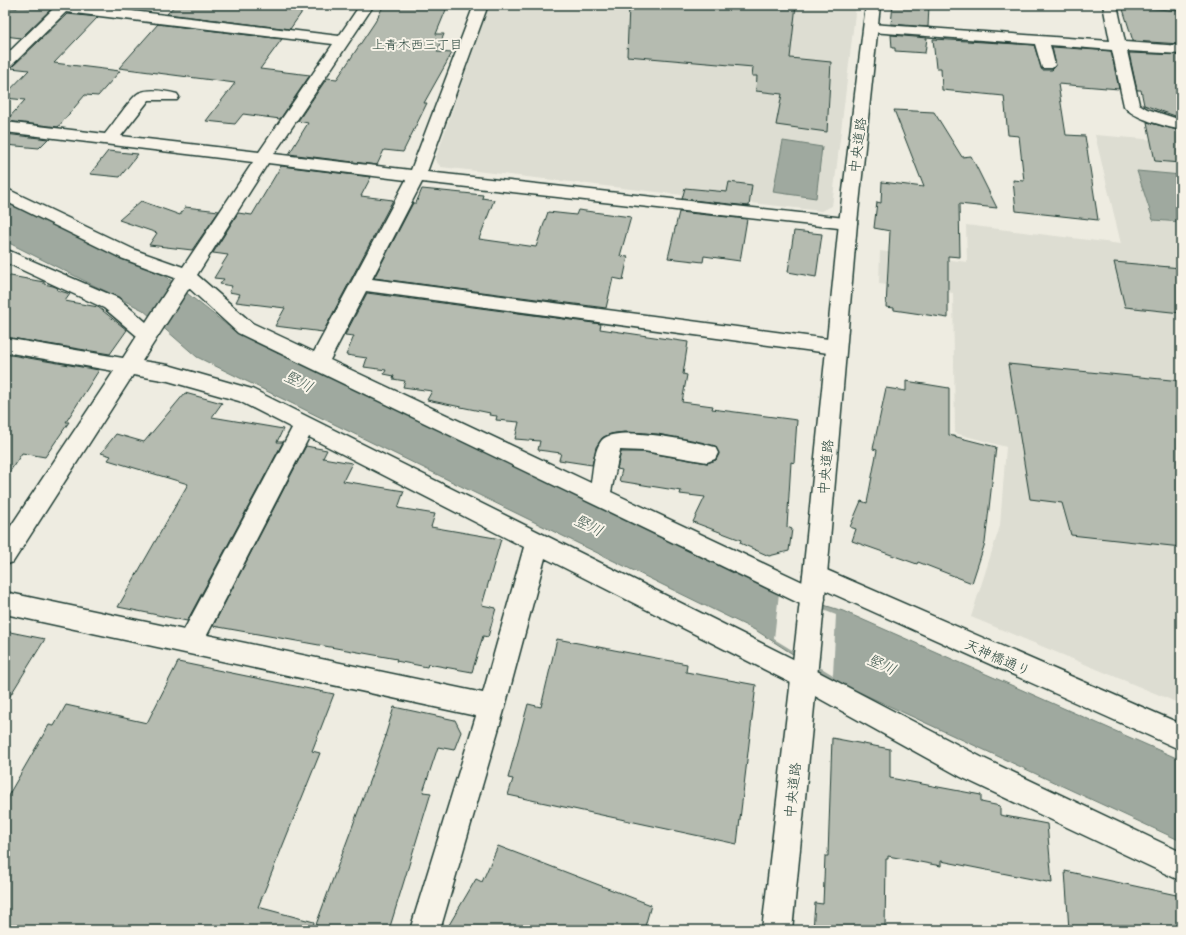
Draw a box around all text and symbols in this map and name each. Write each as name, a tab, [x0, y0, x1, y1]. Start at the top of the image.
district label: 上青木西三丁目	[371, 35, 463, 53]
street label: 中央道路	[844, 116, 870, 174]
water label: 竪川	[281, 365, 317, 397]
street label: 中央道路	[813, 438, 837, 496]
water label: 竪川	[571, 509, 607, 541]
street label: 天神橋通り	[962, 634, 1034, 680]
water label: 竪川	[864, 648, 900, 680]
street label: 中央道路	[780, 761, 804, 819]

